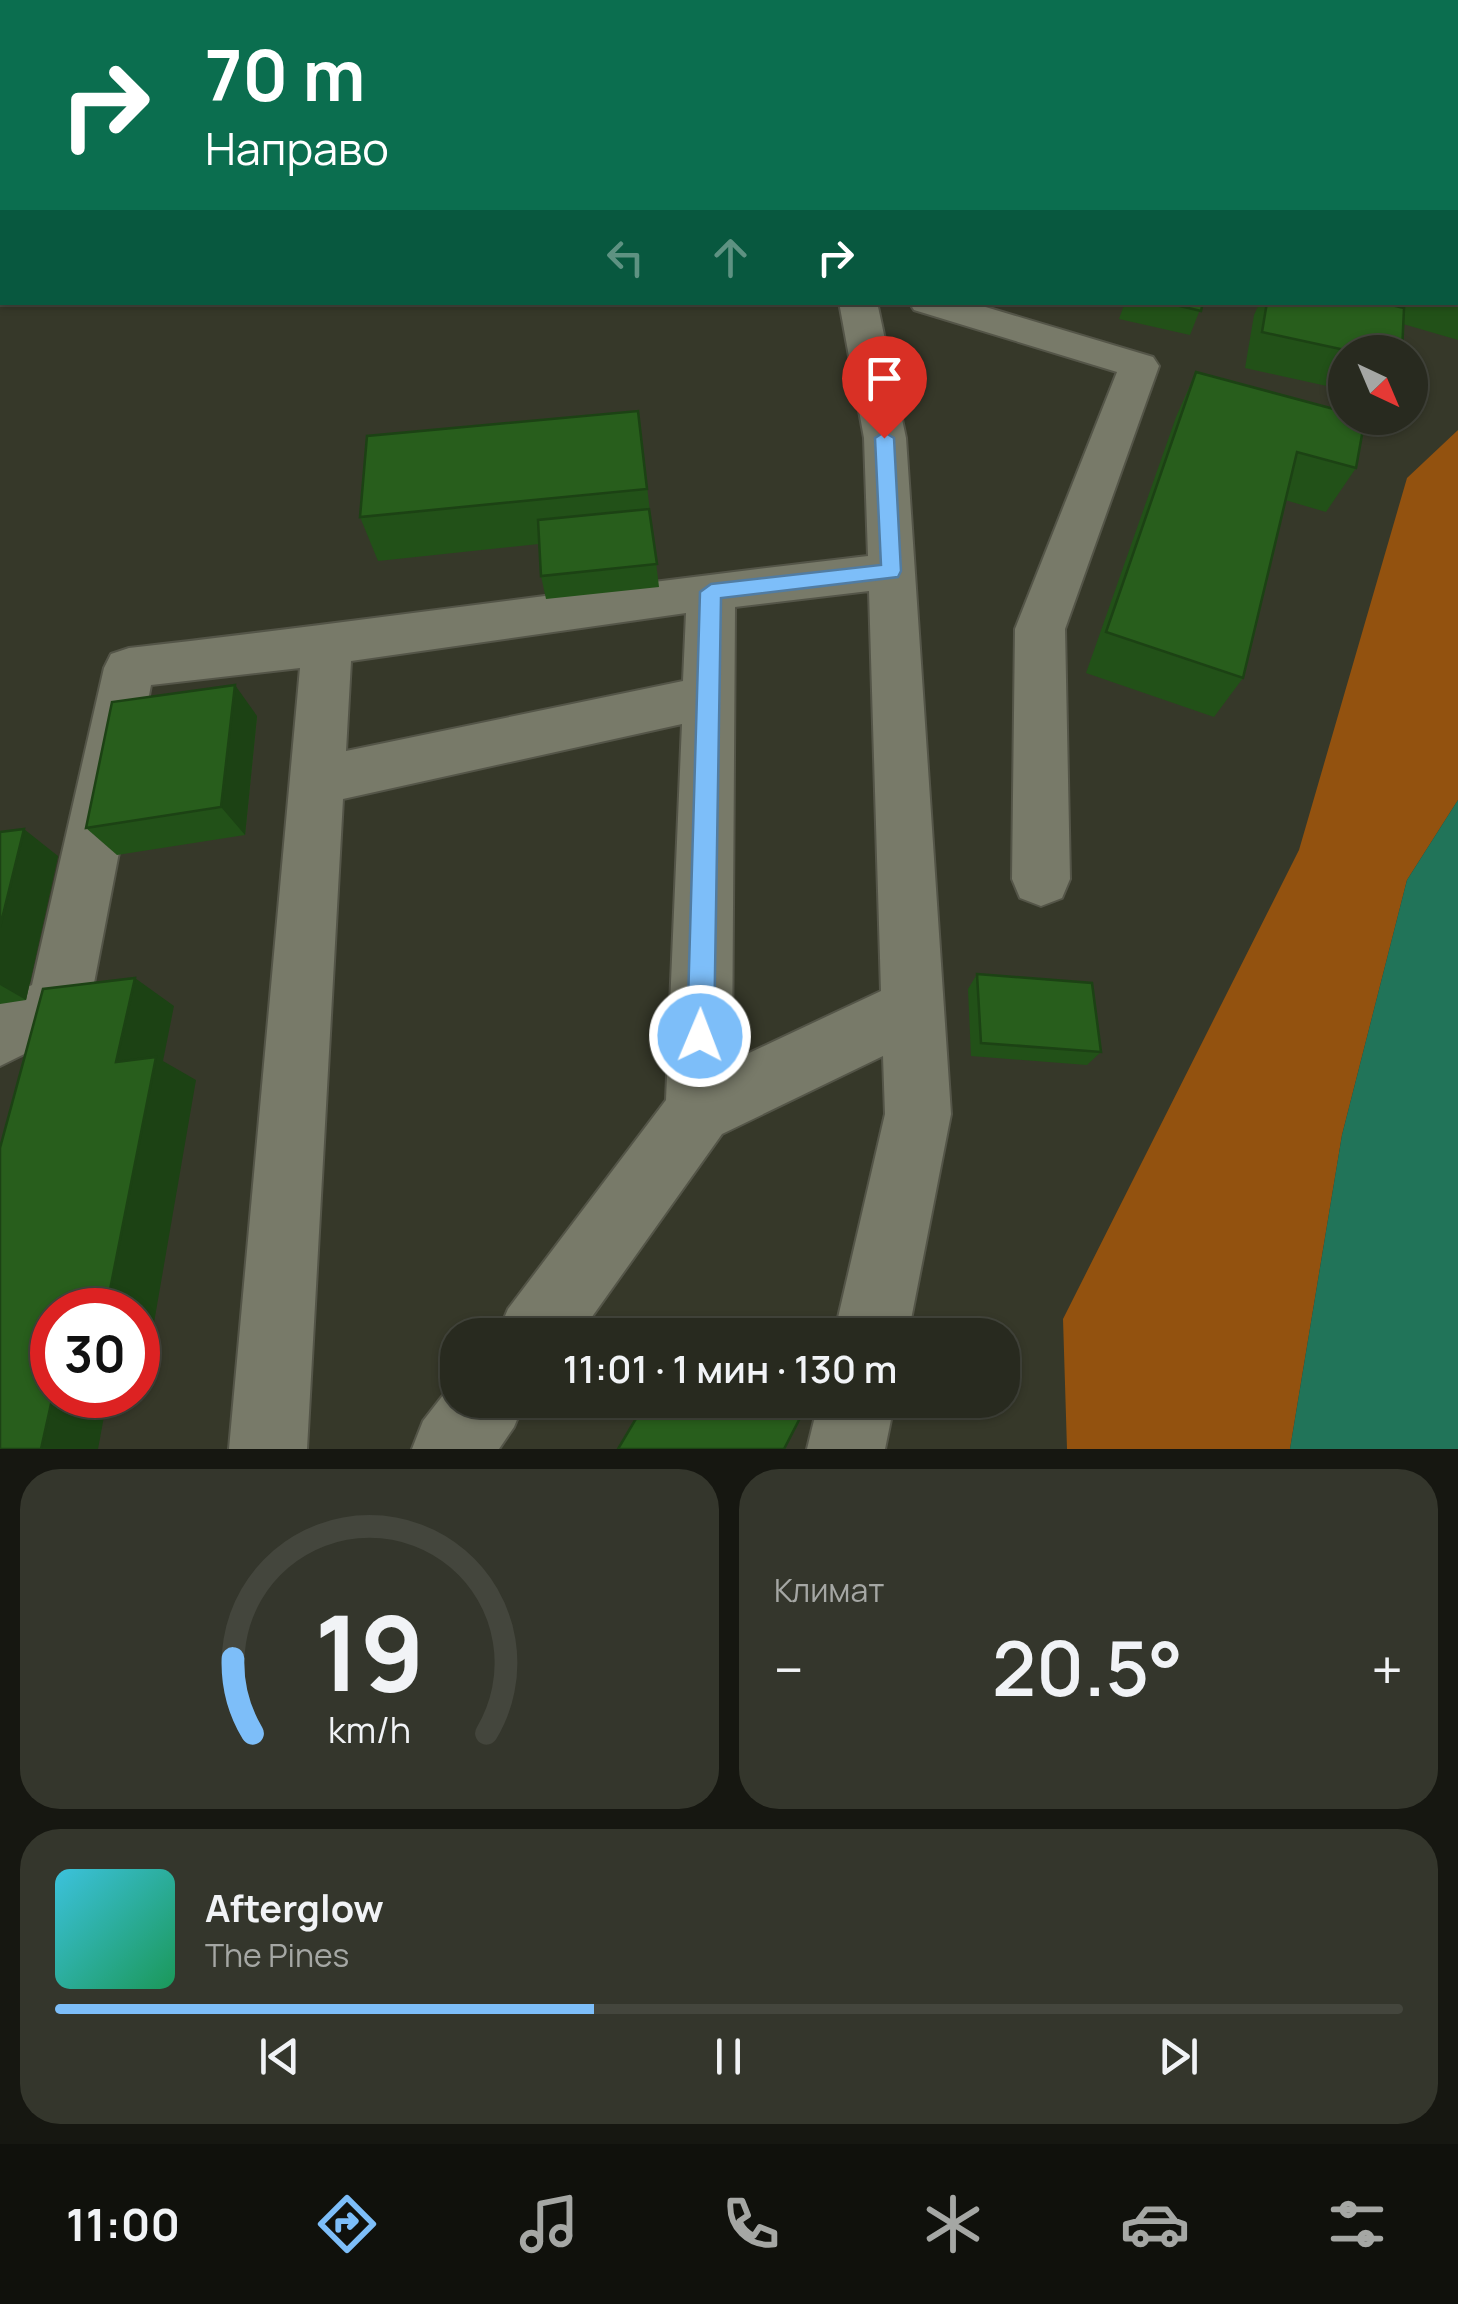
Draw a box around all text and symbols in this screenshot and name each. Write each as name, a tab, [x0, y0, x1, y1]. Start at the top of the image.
text: 70 m	[205, 26, 365, 122]
icon: right	[40, 40, 170, 170]
text: Направо	[205, 117, 389, 179]
icon: left	[598, 230, 653, 285]
icon: ahead	[703, 230, 758, 285]
icon: right	[808, 230, 863, 285]
north arrow	[1328, 335, 1428, 435]
map controls	[1328, 335, 1428, 435]
pin	[842, 336, 927, 439]
icon: arrive	[857, 351, 912, 406]
position arrow	[648, 984, 752, 1088]
speed limit sign: 30	[30, 1288, 160, 1418]
text: 11:01 · 1 мин · 130 m	[563, 1342, 897, 1394]
text: Климат	[774, 1568, 884, 1612]
text: 19	[314, 1580, 425, 1722]
text: 20.5°	[992, 1616, 1183, 1719]
text: −	[774, 1631, 804, 1707]
text: +	[1371, 1631, 1403, 1707]
text: km/h	[328, 1705, 411, 1754]
text: Afterglow	[205, 1881, 384, 1933]
text: The Pines	[205, 1933, 349, 1977]
icon: previous	[252, 2029, 307, 2084]
icon: pause	[701, 2029, 756, 2084]
icon: next	[1151, 2029, 1206, 2084]
icon: directions	[312, 2189, 382, 2259]
icon: music	[514, 2189, 584, 2259]
icon: phone	[716, 2189, 786, 2259]
icon: climate	[918, 2189, 988, 2259]
icon: car	[1120, 2189, 1190, 2259]
icon: filters	[1322, 2189, 1392, 2259]
text: 11:00	[66, 2193, 180, 2255]

